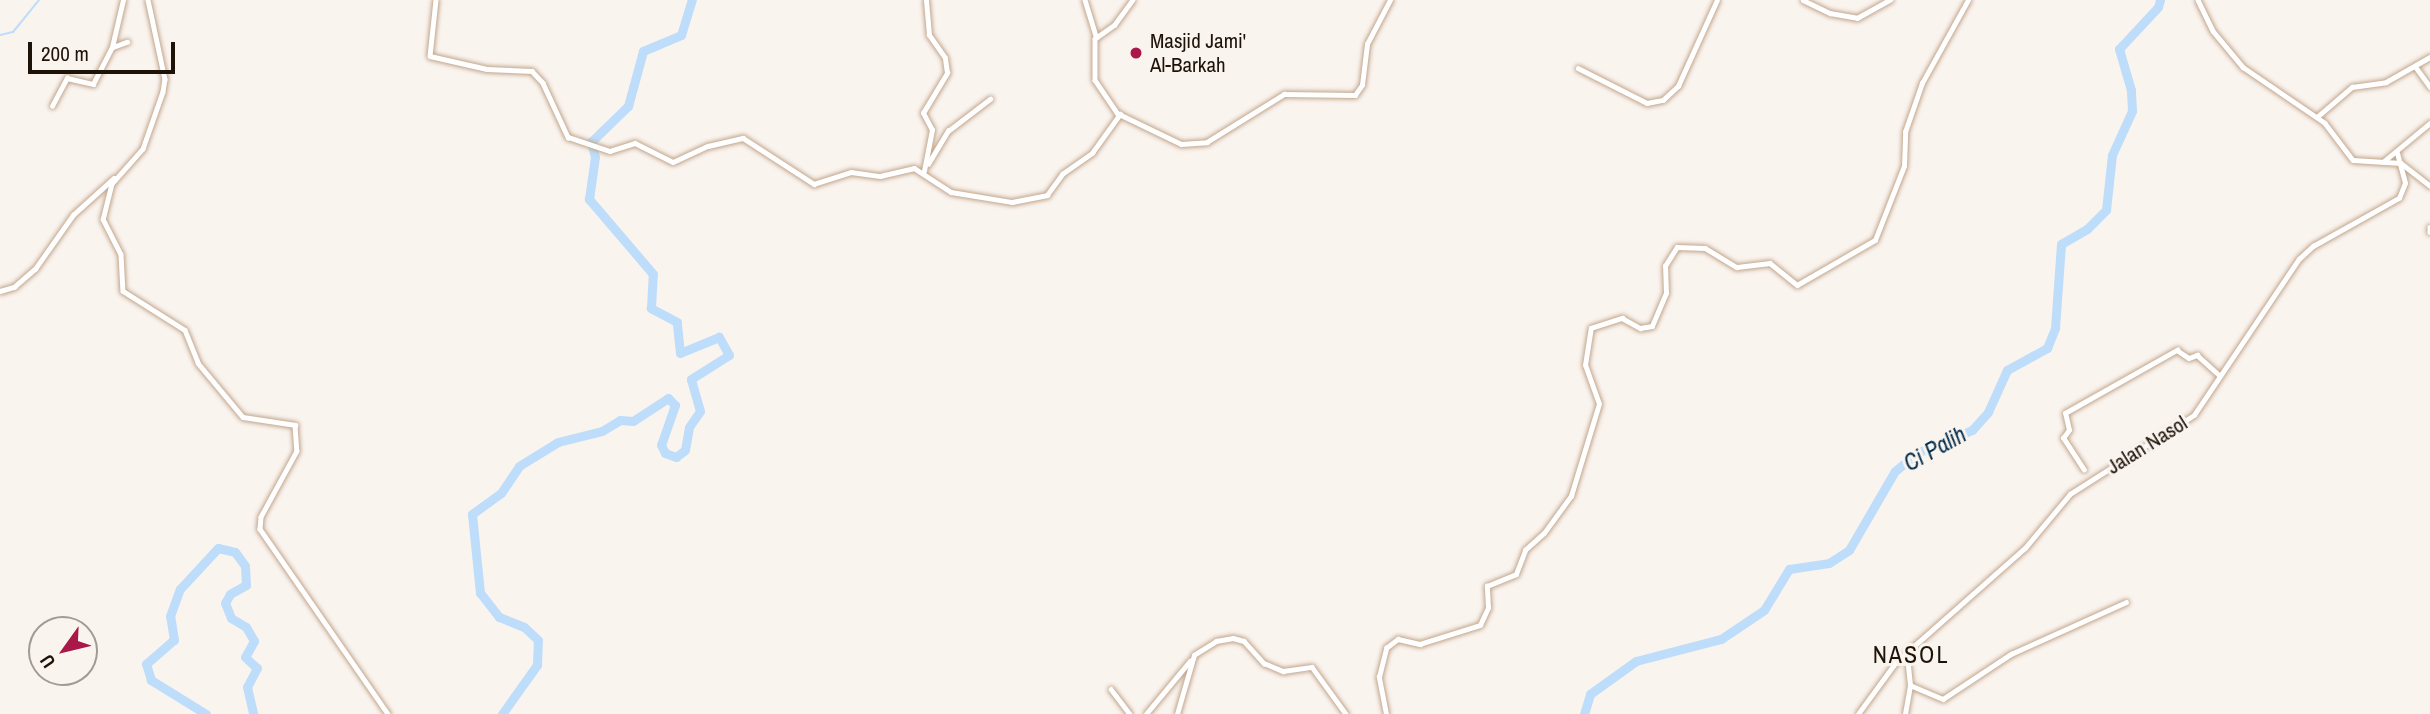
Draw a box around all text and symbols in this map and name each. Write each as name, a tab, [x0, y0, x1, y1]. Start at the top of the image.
scale bar	[32, 28, 178, 72]
place label: Masjid Jami' Al-Barkah	[1150, 28, 1246, 78]
text: 200 m	[41, 39, 89, 68]
marker: Masjid Jami' Al-Barkah	[1128, 45, 1144, 61]
street label: Jalan Nasol	[2102, 410, 2192, 480]
water label: Ci Palih	[1899, 421, 1971, 477]
north arrow	[28, 616, 98, 686]
district label: NASOL	[1873, 641, 1949, 669]
text: U	[33, 650, 61, 674]

